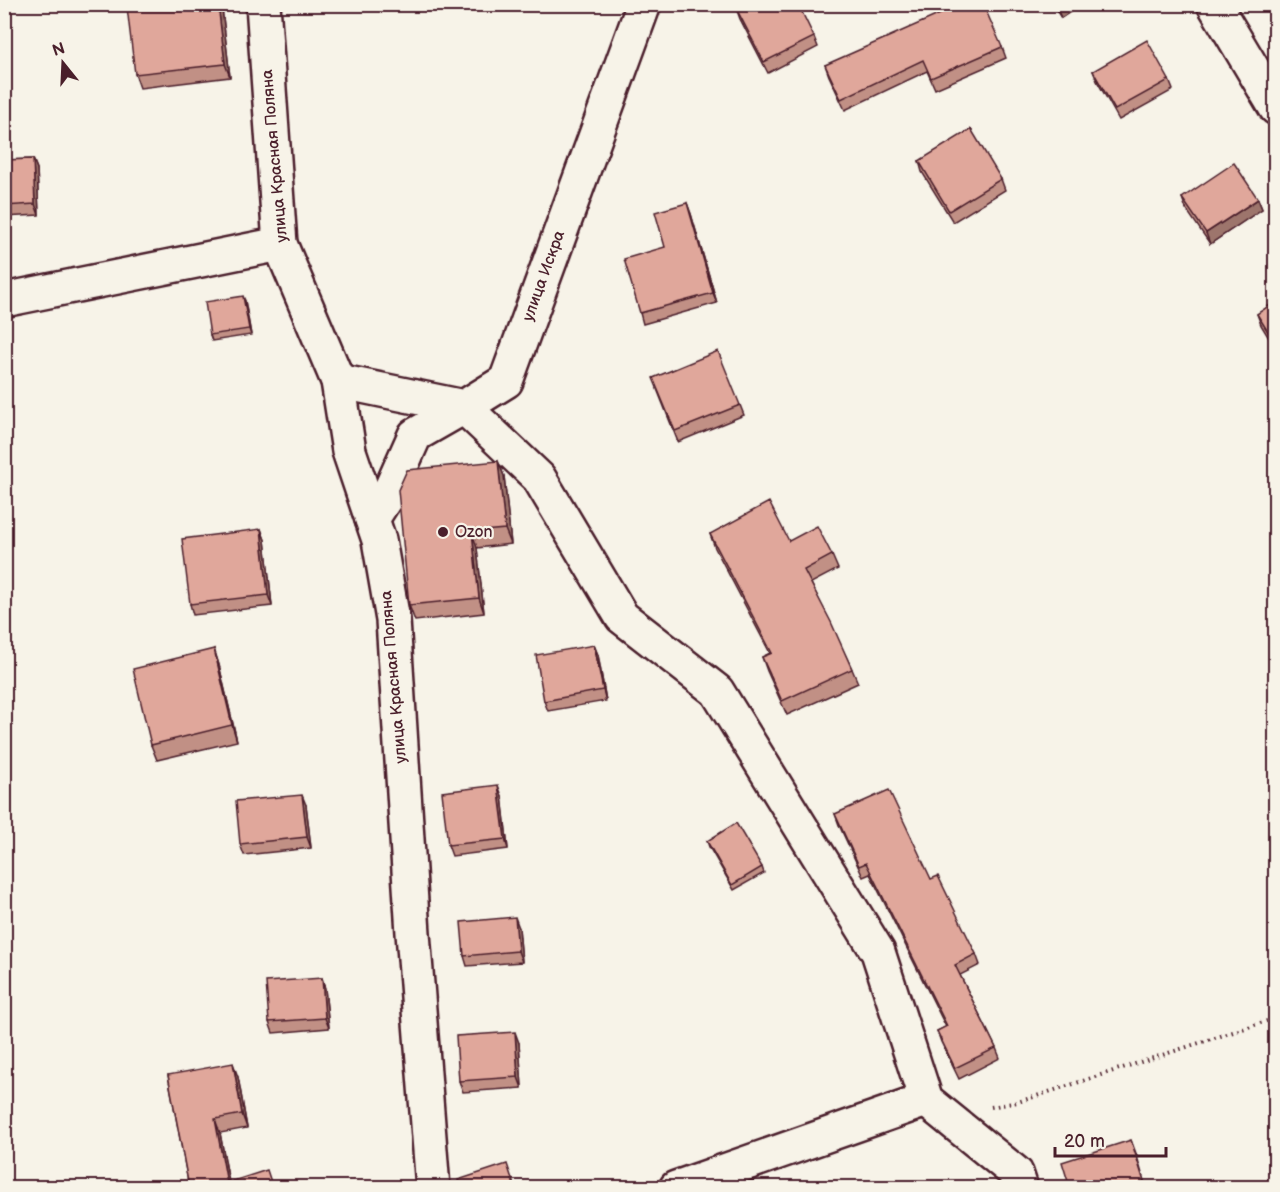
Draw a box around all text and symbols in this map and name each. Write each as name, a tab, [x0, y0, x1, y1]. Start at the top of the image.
north arrow	[33, 33, 93, 93]
text: N	[50, 39, 67, 61]
street label: улица Красная Поляна	[258, 68, 292, 243]
street label: улица Искра	[519, 227, 569, 324]
place label: Ozon	[455, 523, 493, 542]
marker: Ozon	[436, 525, 450, 539]
street label: улица Красная Поляна	[377, 589, 411, 764]
scale bar	[1055, 1120, 1166, 1158]
text: 20 m	[1064, 1131, 1105, 1152]

